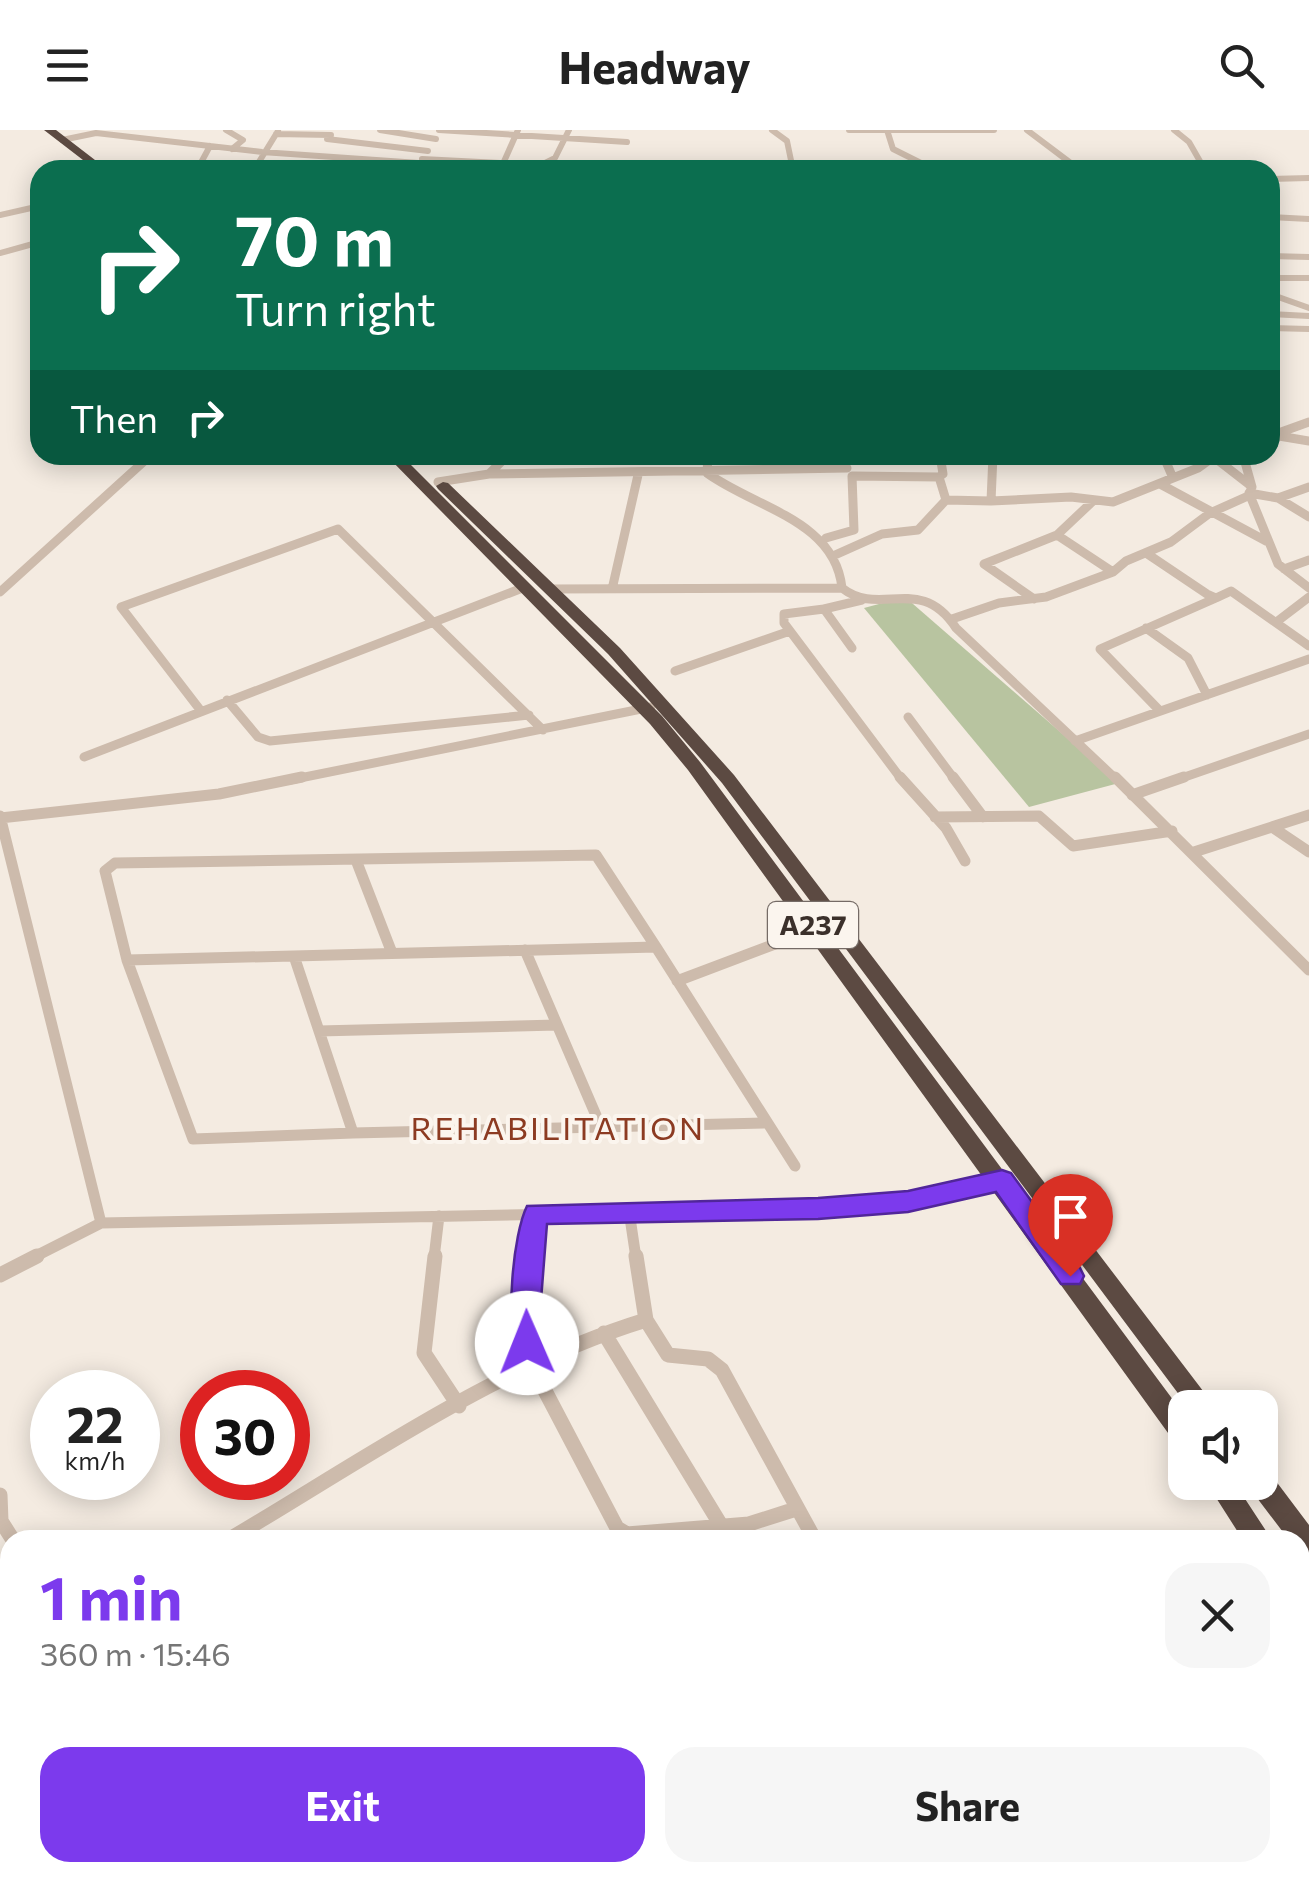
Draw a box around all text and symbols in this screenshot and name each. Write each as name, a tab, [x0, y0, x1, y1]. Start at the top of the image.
icon: menu	[40, 38, 95, 93]
text: Headway	[558, 38, 751, 93]
icon: search	[1214, 38, 1269, 93]
text: 70 m	[235, 195, 394, 280]
icon: right	[70, 200, 200, 330]
text: Turn right	[235, 280, 436, 335]
icon: right	[178, 390, 233, 445]
text: Then	[70, 394, 158, 441]
road number: A237	[768, 902, 858, 948]
district label: REHABILITATION	[410, 1107, 706, 1147]
pin	[1028, 1174, 1113, 1277]
icon: arrive	[1043, 1189, 1098, 1244]
position arrow	[475, 1291, 579, 1395]
speed limit sign: 30	[180, 1370, 310, 1500]
map controls	[1168, 1390, 1278, 1500]
button: sound	[1168, 1390, 1278, 1500]
text: 22	[67, 1392, 123, 1453]
text: km/h	[65, 1445, 125, 1475]
text: 1 min	[40, 1559, 182, 1632]
button: close	[1165, 1563, 1270, 1668]
text: 360 m · 15:46	[40, 1633, 231, 1673]
button: Exit	[40, 1747, 645, 1862]
button: Share	[665, 1747, 1270, 1862]

